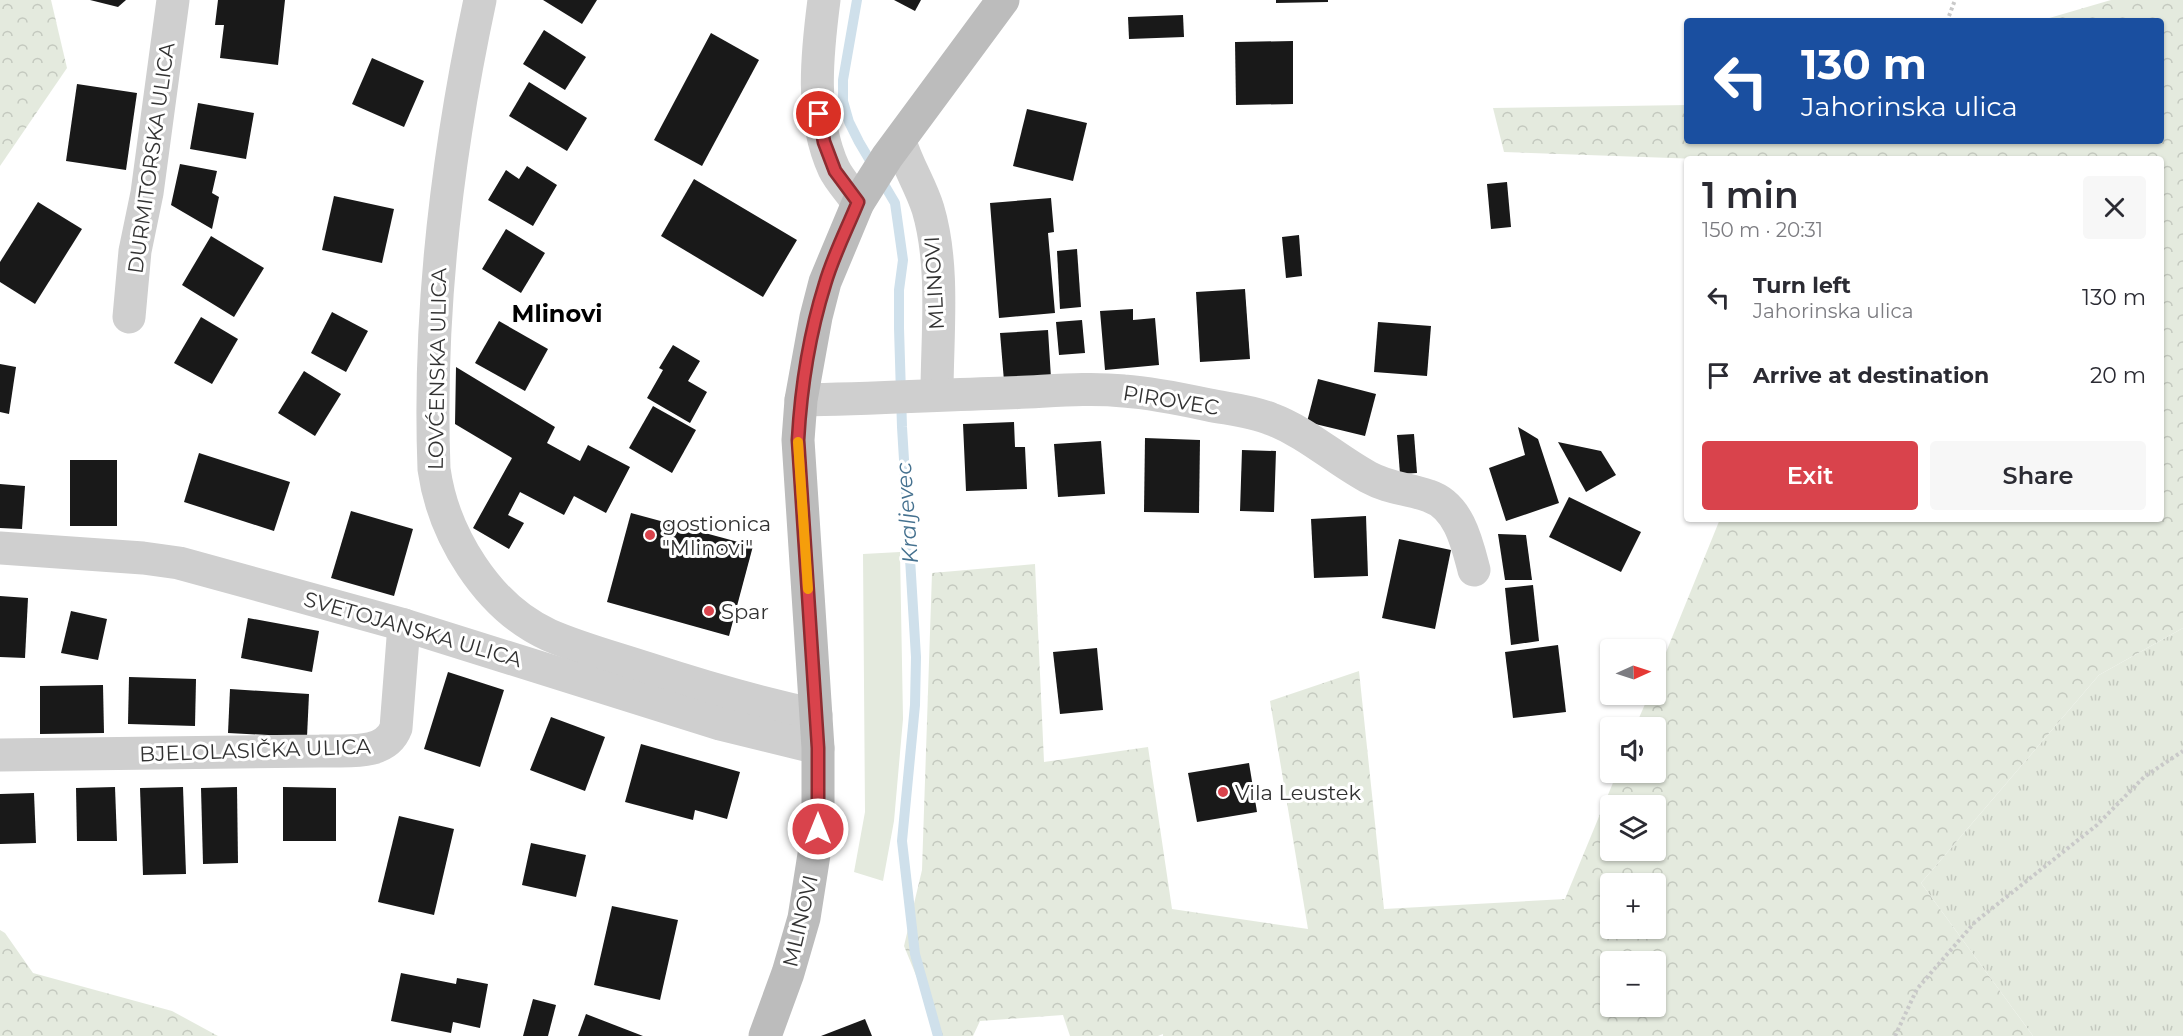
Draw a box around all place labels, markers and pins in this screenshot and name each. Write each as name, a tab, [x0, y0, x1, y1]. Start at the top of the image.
pin	[793, 88, 844, 139]
place label: gostionica "Mlinovi"	[662, 511, 771, 560]
marker: gostionica "Mlinovi"	[643, 528, 657, 542]
place label: Spar	[721, 599, 769, 624]
marker: Spar	[702, 604, 716, 618]
place label: Vila Leustek	[1235, 780, 1362, 805]
marker: Vila Leustek	[1216, 785, 1230, 799]

